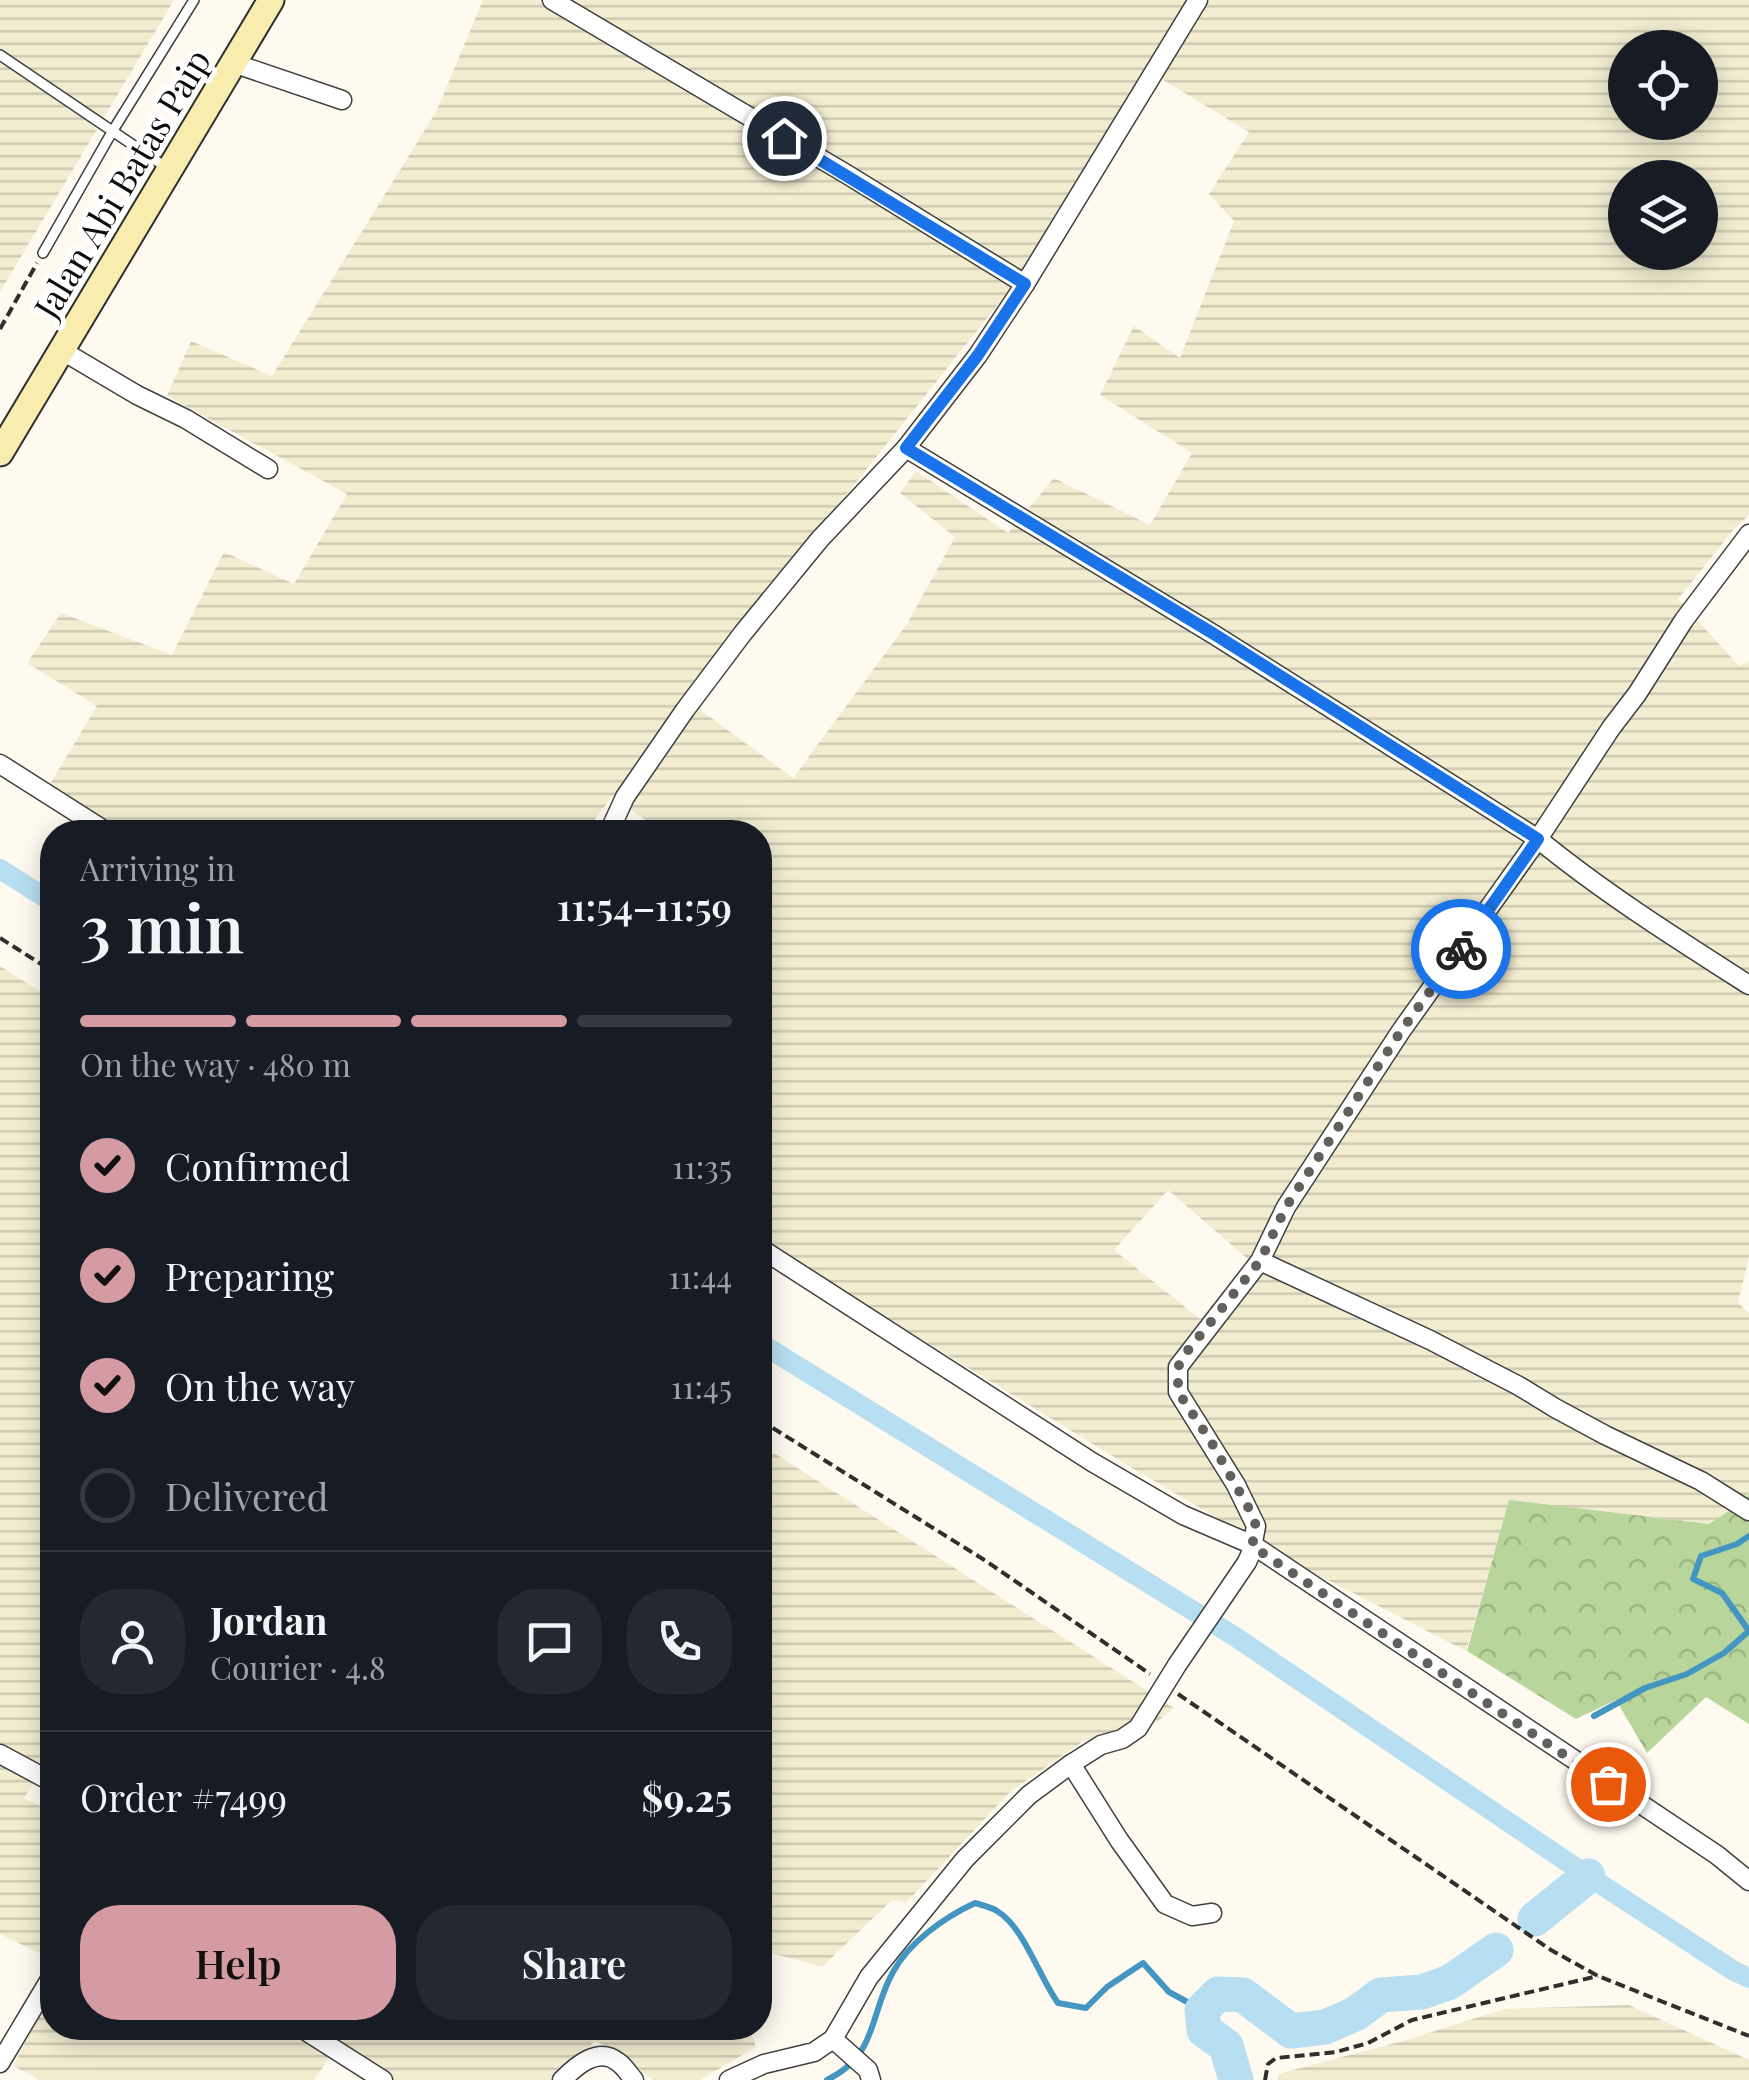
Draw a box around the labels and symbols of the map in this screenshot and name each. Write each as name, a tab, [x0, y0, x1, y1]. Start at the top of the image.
street label: Jalan Abi Batas Paip	[21, 40, 220, 327]
pin	[742, 96, 827, 181]
courier	[1411, 899, 1511, 999]
pin	[1566, 1742, 1651, 1827]

